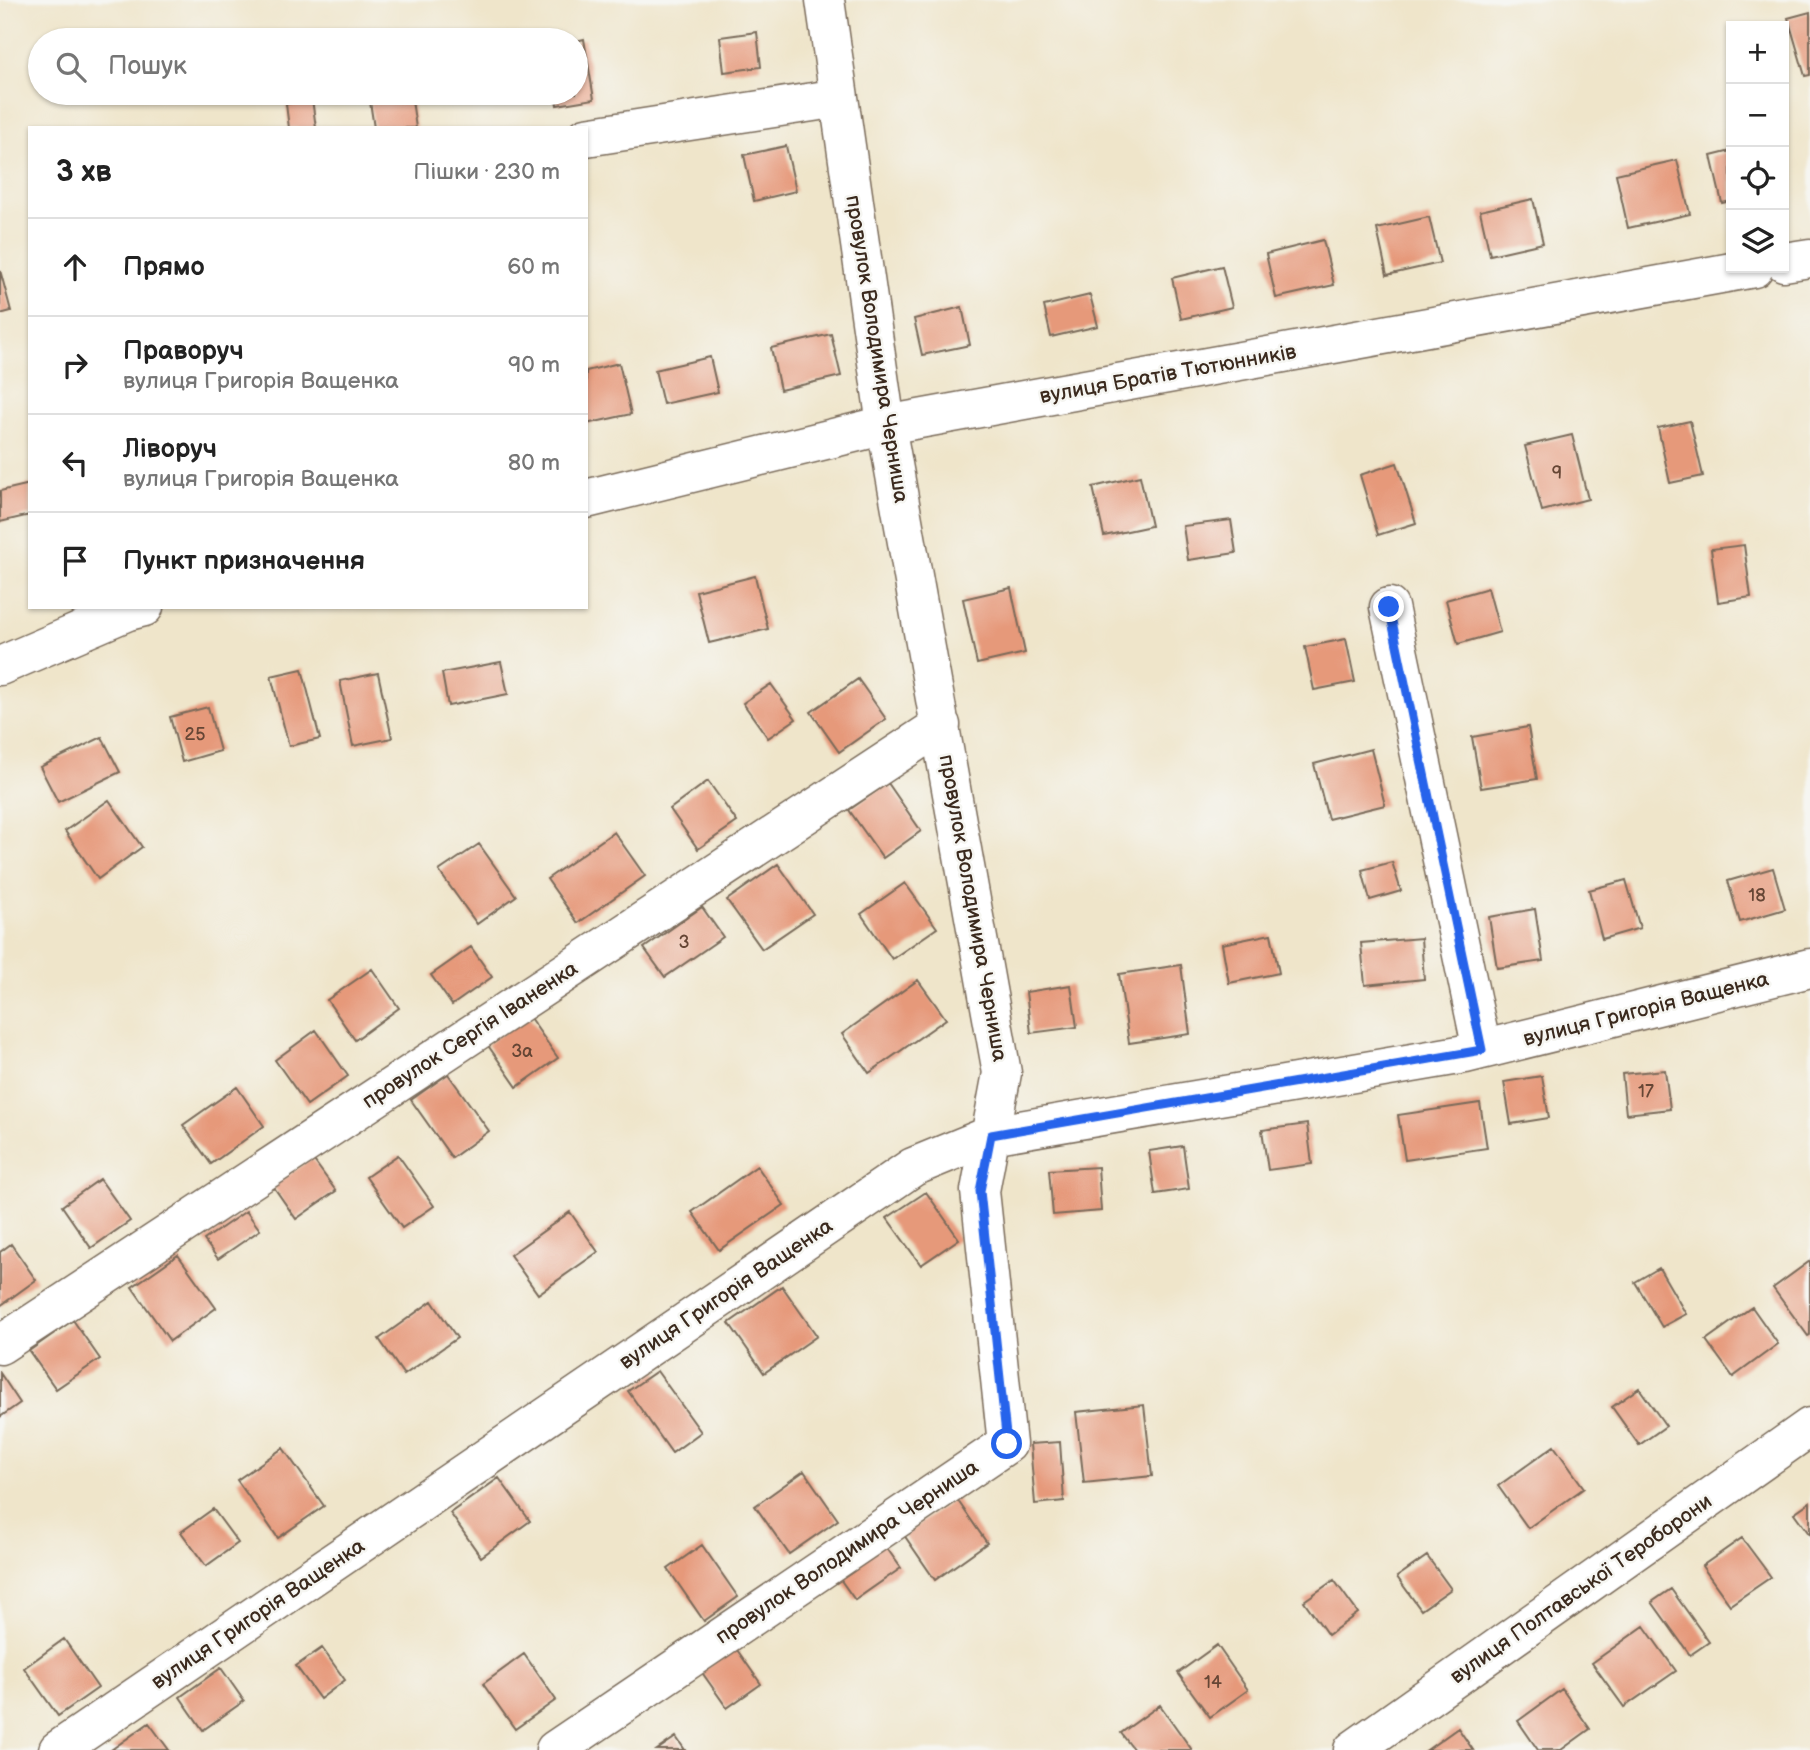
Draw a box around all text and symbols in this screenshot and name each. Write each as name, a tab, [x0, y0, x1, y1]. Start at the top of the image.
map controls	[1726, 21, 1789, 273]
button: +	[1726, 21, 1789, 84]
search box	[28, 28, 588, 105]
icon: search	[52, 48, 90, 86]
text: Пошук	[108, 51, 187, 82]
button: −	[1726, 84, 1789, 147]
button: locate	[1726, 147, 1789, 210]
text: 3 хв	[56, 154, 112, 190]
text: Пішки · 230 m	[413, 158, 560, 186]
street label: провулок Володимира Черниша	[840, 193, 914, 505]
button: layers	[1726, 210, 1789, 273]
icon: ahead	[56, 248, 94, 286]
text: Прямо	[123, 252, 205, 283]
text: 60 m	[507, 253, 560, 281]
text: Праворуч	[123, 336, 244, 367]
street label: вулиця Братів Тютюнників	[1038, 339, 1298, 409]
icon: right	[56, 346, 94, 384]
text: 90 m	[508, 351, 560, 379]
text: вулиця Григорія Ващенка	[123, 367, 399, 395]
text: Ліворуч	[123, 434, 217, 465]
icon: left	[56, 444, 94, 482]
text: 80 m	[508, 449, 560, 477]
house number: 9	[1552, 463, 1562, 484]
text: вулиця Григорія Ващенка	[123, 465, 399, 493]
icon: arrive	[56, 542, 94, 580]
text: Пункт призначення	[123, 546, 365, 577]
route end	[1373, 591, 1404, 622]
house number: 25	[185, 724, 205, 745]
street label: провулок Володимира Черниша	[934, 752, 1012, 1064]
house number: 18	[1748, 885, 1766, 906]
house number: 3	[678, 932, 690, 953]
street label: провулок Сергія Іваненка	[358, 956, 583, 1114]
street label: вулиця Григорія Ващенка	[1521, 966, 1772, 1052]
house number: 3а	[511, 1041, 533, 1062]
house number: 17	[1638, 1081, 1654, 1102]
street label: вулиця Григорія Ващенка	[615, 1213, 838, 1375]
route start	[991, 1428, 1022, 1459]
street label: провулок Володимира Черниша	[711, 1454, 984, 1649]
street label: вулиця Полтавської Тероборони	[1445, 1489, 1717, 1689]
street label: вулиця Григорія Ващенка	[147, 1533, 370, 1695]
house number: 14	[1204, 1672, 1222, 1693]

